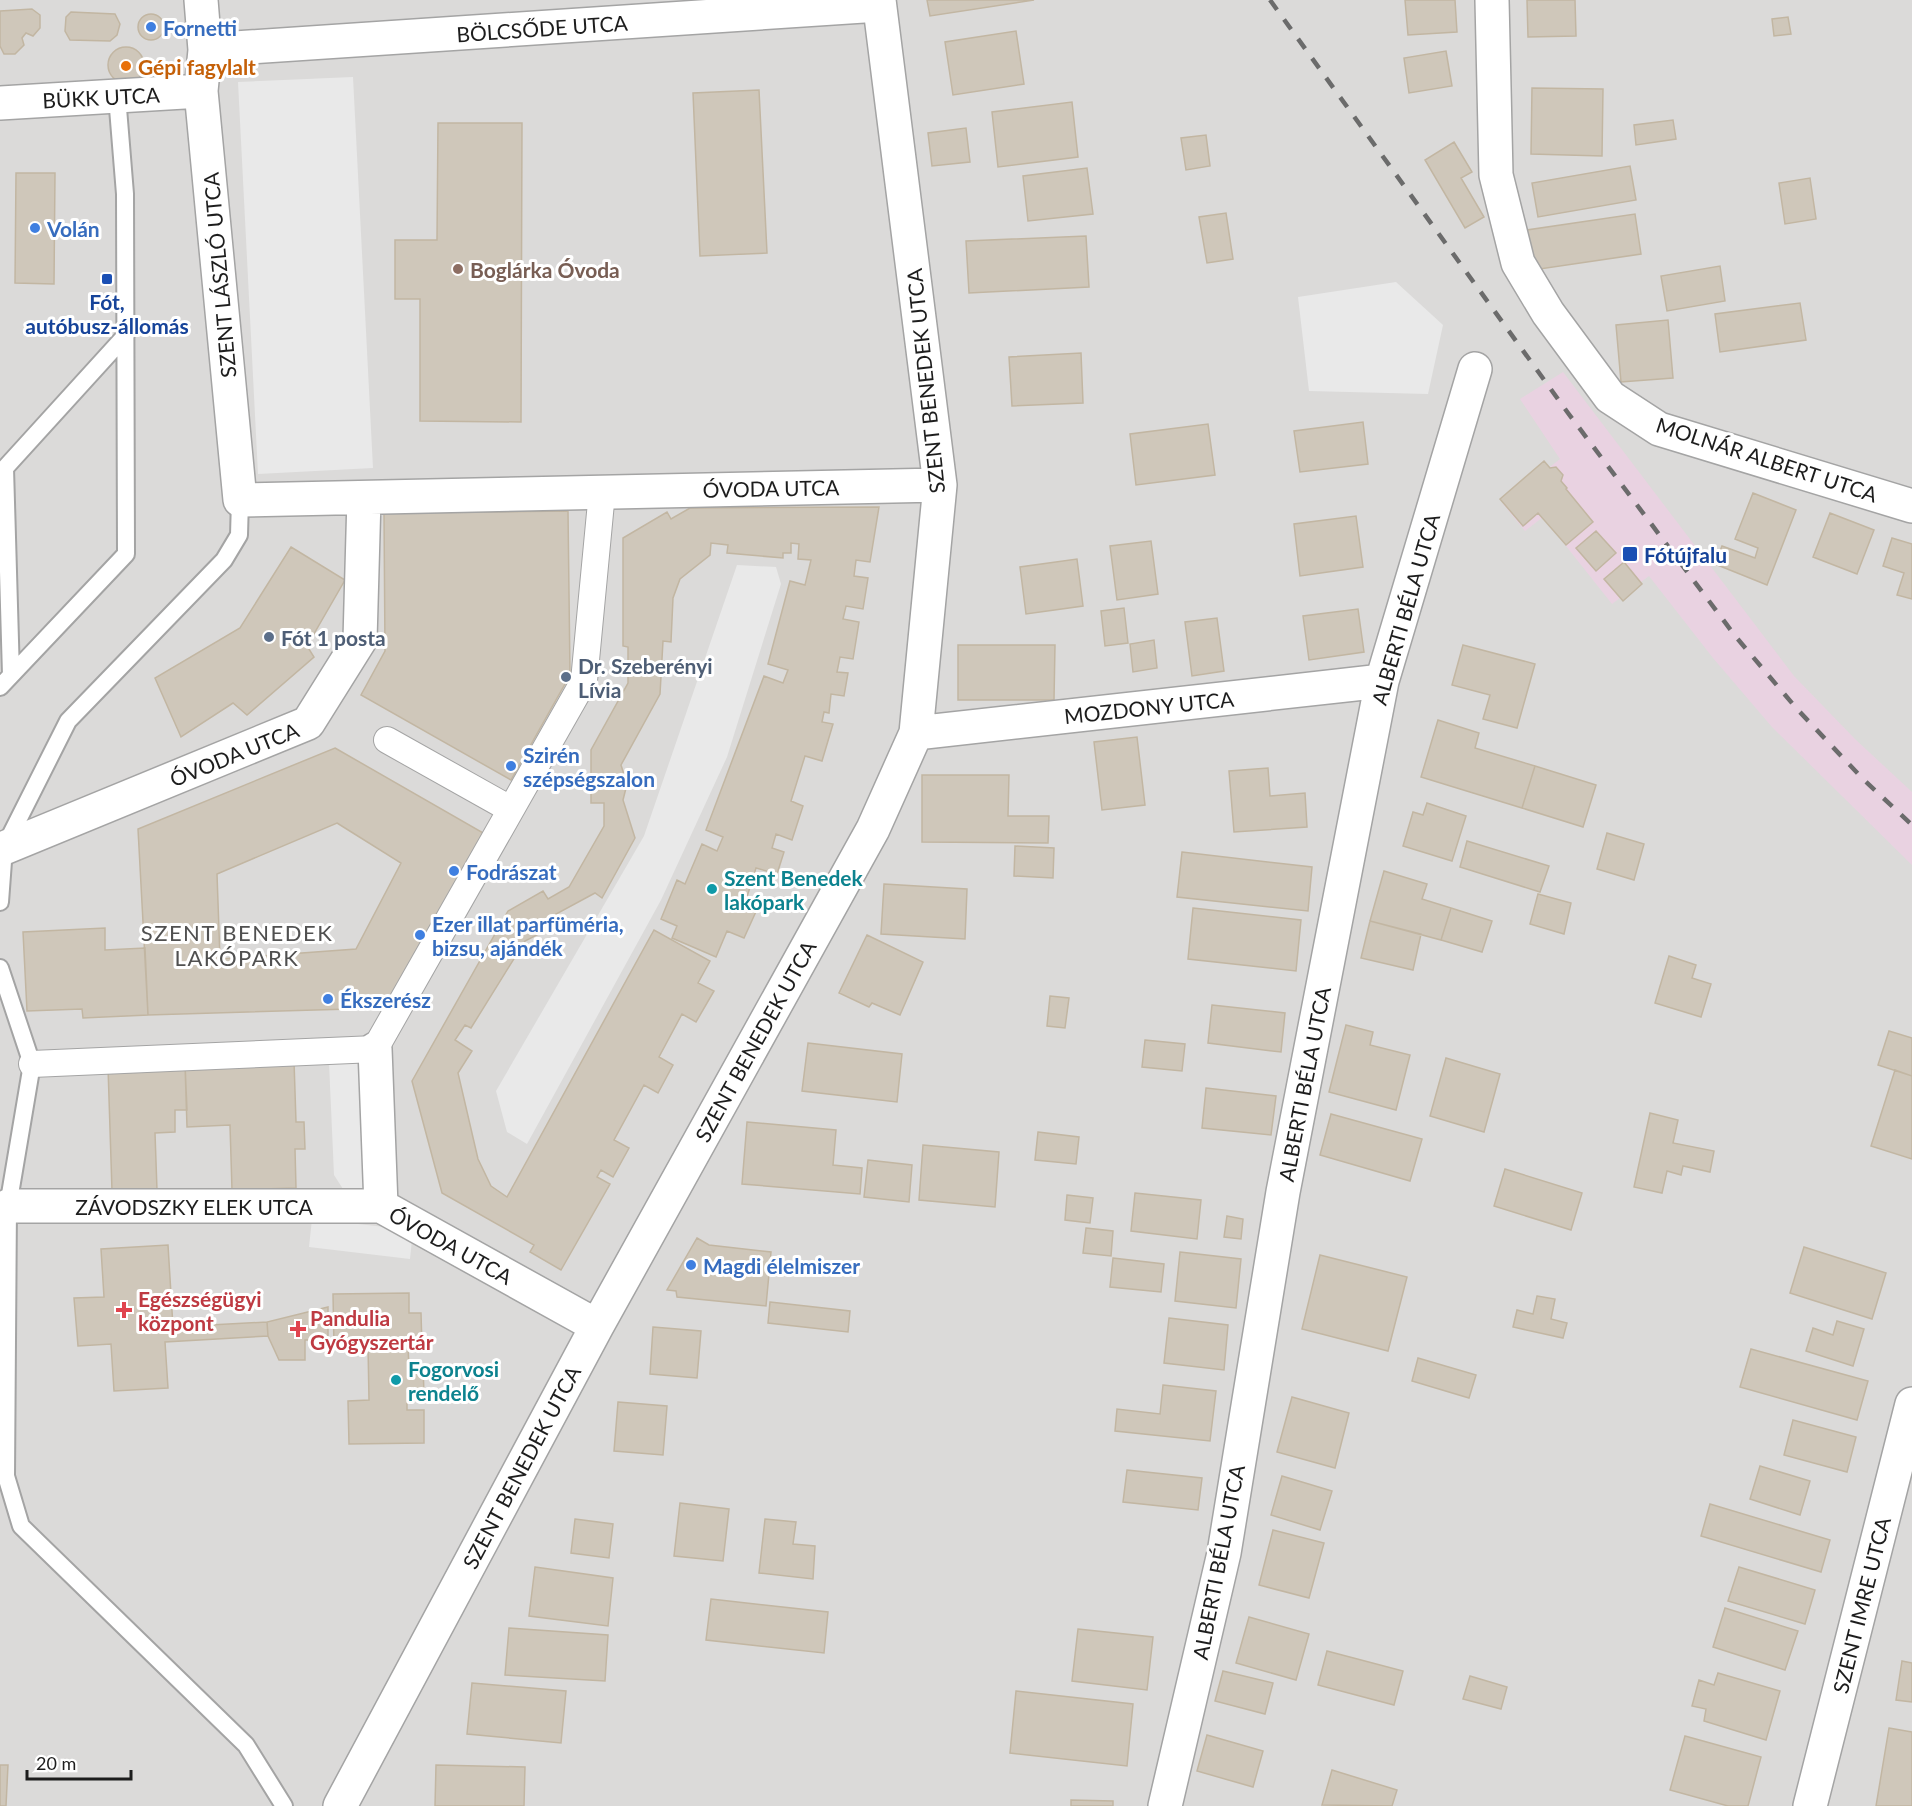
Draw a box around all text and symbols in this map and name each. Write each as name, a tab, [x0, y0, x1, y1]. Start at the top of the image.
street label: BÖLCSŐDE UTCA	[456, 9, 629, 46]
place label: Fornetti	[163, 15, 237, 40]
marker: Fornetti	[144, 20, 158, 34]
place label: Gépi fagylalt	[138, 54, 256, 79]
marker: Gépi fagylalt	[119, 59, 133, 73]
street label: BÜKK UTCA	[42, 81, 161, 113]
street label: SZENT LÁSZLÓ UTCA	[197, 170, 240, 379]
place label: Volán	[46, 216, 100, 241]
marker: Volán	[28, 221, 42, 235]
place label: Boglárka Óvoda	[470, 257, 620, 282]
marker: Boglárka Óvoda	[451, 262, 465, 276]
street label: SZENT BENEDEK UTCA	[901, 267, 949, 495]
marker: Fót, autóbusz-állomás	[100, 272, 114, 286]
place label: Fót, autóbusz-állomás	[25, 289, 189, 338]
street label: MOLNÁR ALBERT UTCA	[1653, 411, 1882, 507]
street label: ÓVODA UTCA	[702, 474, 840, 502]
street label: ALBERTI BÉLA UTCA	[1366, 510, 1444, 708]
place label: Fótújfalu	[1644, 542, 1727, 567]
marker: Fótújfalu	[1621, 545, 1639, 563]
place label: Fót 1 posta	[281, 625, 386, 650]
marker: Fót 1 posta	[262, 630, 276, 644]
place label: Dr. Szeberényi Lívia	[578, 653, 713, 702]
marker: Dr. Szeberényi Lívia	[559, 670, 573, 684]
street label: MOZDONY UTCA	[1063, 686, 1236, 728]
street label: ÓVODA UTCA	[166, 716, 303, 791]
place label: Szirén szépségszalon	[523, 742, 655, 791]
marker: Szirén szépségszalon	[504, 759, 518, 773]
place label: Fodrászat	[466, 859, 557, 884]
marker: Fodrászat	[447, 864, 461, 878]
place label: Szent Benedek lakópark	[724, 865, 864, 914]
marker: Szent Benedek lakópark	[705, 882, 719, 896]
place label: Ezer illat parfüméria, bizsu, ajándék	[432, 911, 624, 960]
district label: SZENT BENEDEK LAKÓPARK	[141, 919, 333, 971]
marker: Ezer illat parfüméria, bizsu, ajándék	[413, 928, 427, 942]
street label: SZENT BENEDEK UTCA	[689, 935, 821, 1146]
street label: ALBERTI BÉLA UTCA	[1273, 984, 1335, 1183]
place label: Ékszerész	[340, 987, 431, 1012]
marker: Ékszerész	[321, 992, 335, 1006]
street label: ZÁVODSZKY ELEK UTCA	[75, 1194, 314, 1219]
street label: ÓVODA UTCA	[385, 1201, 518, 1289]
place label: Magdi élelmiszer	[703, 1253, 860, 1278]
marker: Magdi élelmiszer	[684, 1258, 698, 1272]
place label: Egészségügyi központ	[138, 1286, 262, 1335]
marker: Egészségügyi központ	[115, 1301, 133, 1319]
place label: Pandulia Gyógyszertár	[310, 1305, 434, 1354]
marker: Pandulia Gyógyszertár	[291, 1322, 305, 1336]
place label: Fogorvosi rendelő	[408, 1356, 499, 1405]
street label: SZENT BENEDEK UTCA	[457, 1361, 585, 1573]
marker: Fogorvosi rendelő	[389, 1373, 403, 1387]
street label: ALBERTI BÉLA UTCA	[1187, 1462, 1249, 1661]
street label: SZENT IMRE UTCA	[1827, 1514, 1895, 1696]
scale bar	[27, 1743, 130, 1781]
text: 20 m	[36, 1752, 76, 1774]

